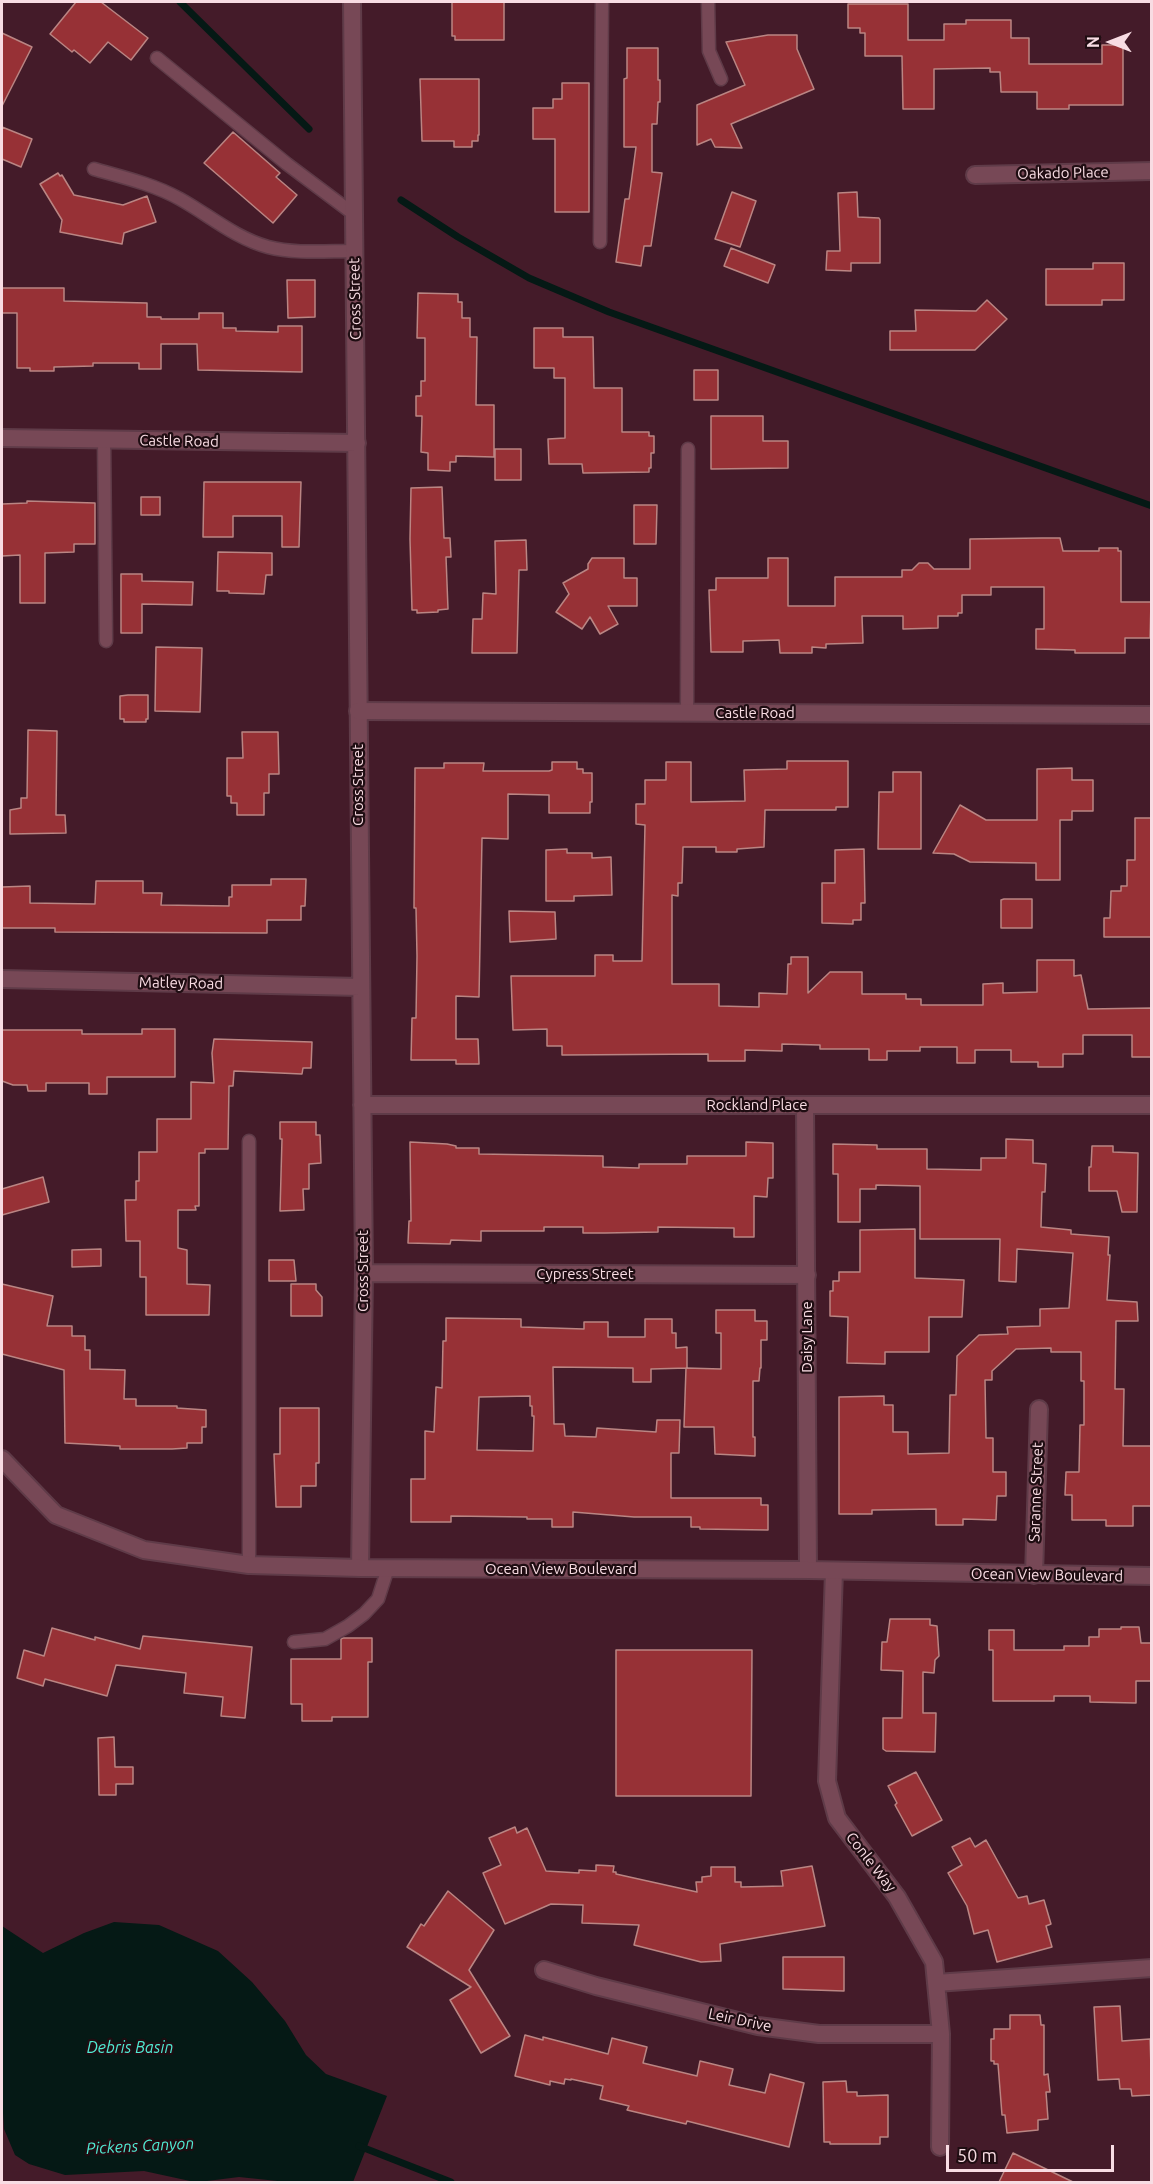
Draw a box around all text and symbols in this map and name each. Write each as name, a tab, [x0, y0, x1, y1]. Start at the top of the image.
north arrow	[1081, 12, 1141, 72]
text: N	[1084, 36, 1102, 48]
street label: Oakado Place	[1017, 163, 1109, 183]
street label: Cross Street	[345, 258, 365, 340]
street label: Castle Road	[139, 431, 219, 451]
street label: Castle Road	[715, 704, 795, 722]
street label: Cross Street	[349, 744, 367, 826]
street label: Matley Road	[139, 973, 223, 993]
street label: Rockland Place	[707, 1096, 807, 1114]
street label: Cross Street	[354, 1230, 372, 1312]
street label: Cypress Street	[536, 1265, 634, 1283]
street label: Daisy Lane	[798, 1301, 816, 1373]
street label: Saranne Street	[1025, 1442, 1047, 1542]
street label: Ocean View Boulevard	[485, 1560, 637, 1578]
street label: Ocean View Boulevard	[971, 1565, 1123, 1585]
street label: Conle Way	[842, 1829, 900, 1895]
street label: Leir Drive	[707, 2005, 773, 2035]
water label: Debris Basin	[87, 2038, 173, 2058]
scale bar	[949, 2133, 1117, 2171]
water label: Pickens Canyon	[85, 2134, 195, 2158]
text: 50 m	[957, 2145, 997, 2165]

